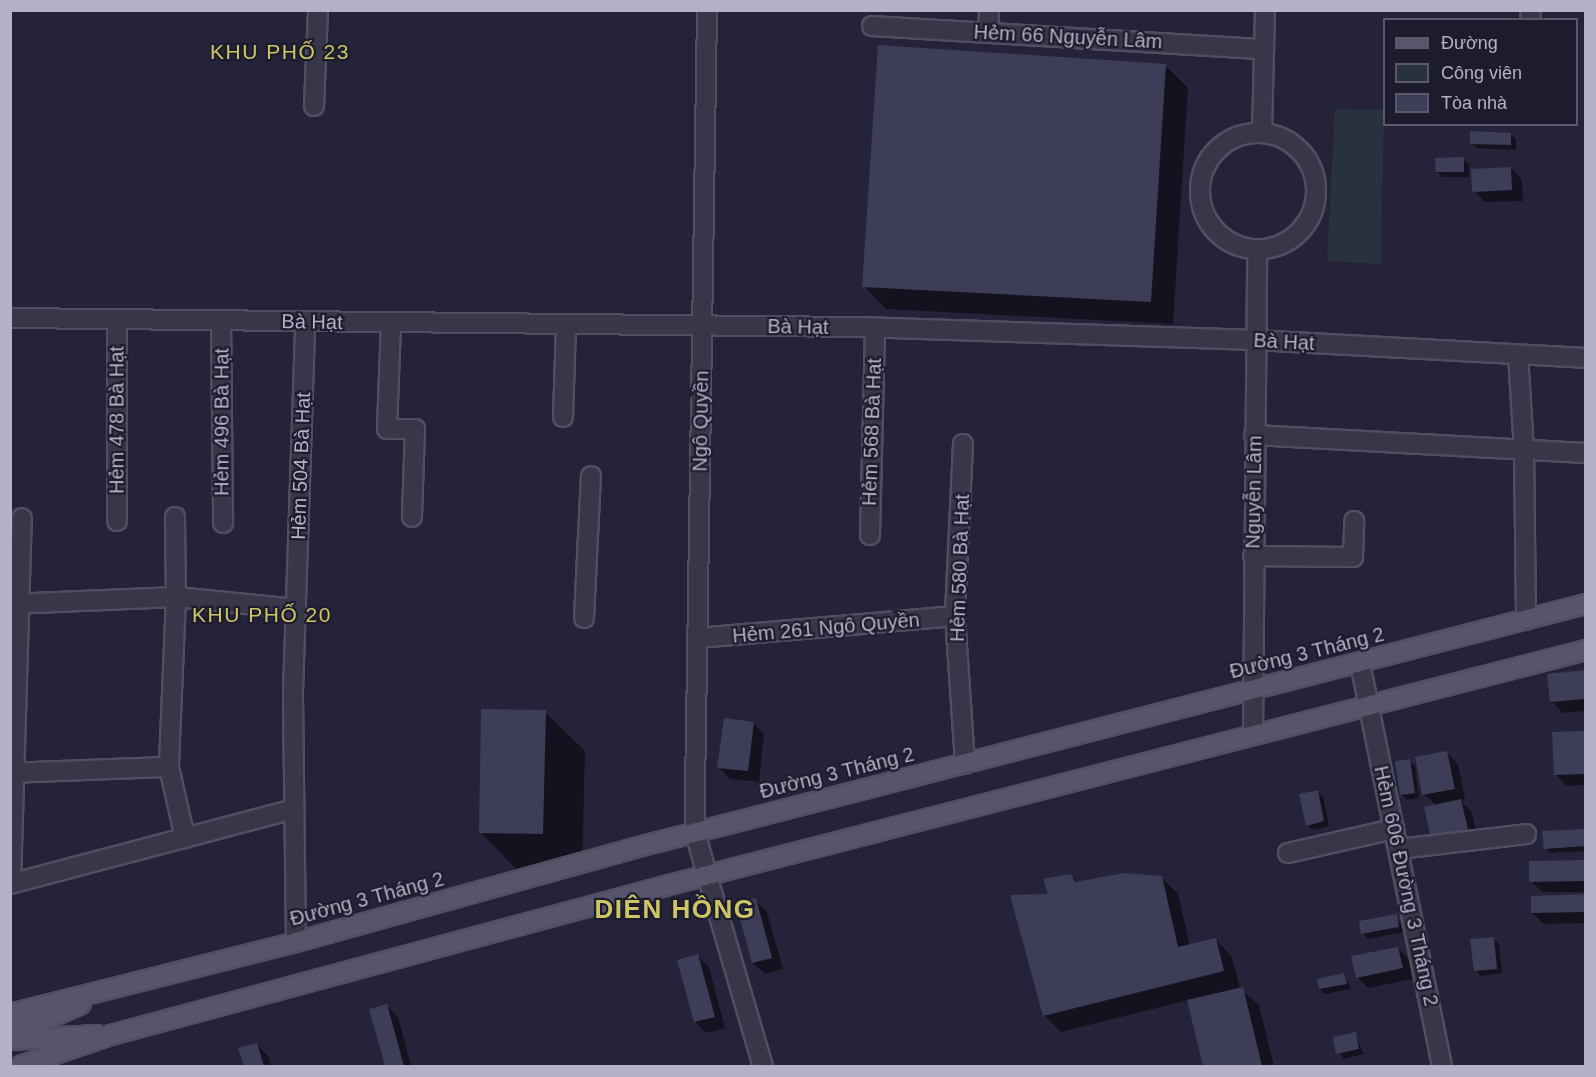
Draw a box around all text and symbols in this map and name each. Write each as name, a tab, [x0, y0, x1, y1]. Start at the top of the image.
legend	[1383, 18, 1578, 126]
street label: Hẻm 66 Nguyễn Lâm	[973, 20, 1163, 54]
text: Đường	[1441, 33, 1498, 53]
district label: KHU PHỐ 23	[210, 39, 350, 65]
text: Công viên	[1441, 63, 1522, 83]
text: Tòa nhà	[1441, 93, 1507, 113]
street label: Bà Hạt	[281, 309, 343, 335]
street label: Bà Hạt	[767, 314, 829, 340]
street label: Bà Hạt	[1253, 328, 1315, 356]
street label: Hẻm 478 Bà Hạt	[105, 346, 129, 494]
street label: Hẻm 496 Bà Hạt	[210, 348, 234, 496]
street label: Hẻm 568 Bà Hạt	[857, 358, 887, 506]
street label: Ngô Quyền	[688, 370, 714, 472]
street label: Hẻm 504 Bà Hạt	[286, 392, 316, 540]
street label: Nguyễn Lâm	[1241, 435, 1267, 549]
street label: Hẻm 580 Bà Hạt	[945, 494, 975, 642]
district label: KHU PHỐ 20	[192, 602, 332, 628]
street label: Hẻm 261 Ngô Quyền	[731, 608, 921, 648]
street label: Đường 3 Tháng 2	[1227, 622, 1387, 684]
street label: Đường 3 Tháng 2	[757, 742, 917, 804]
street label: Hẻm 606 Đường 3 Tháng 2	[1369, 763, 1443, 1009]
street label: Đường 3 Tháng 2	[287, 867, 447, 931]
district label: DIÊN HỒNG	[595, 894, 755, 926]

